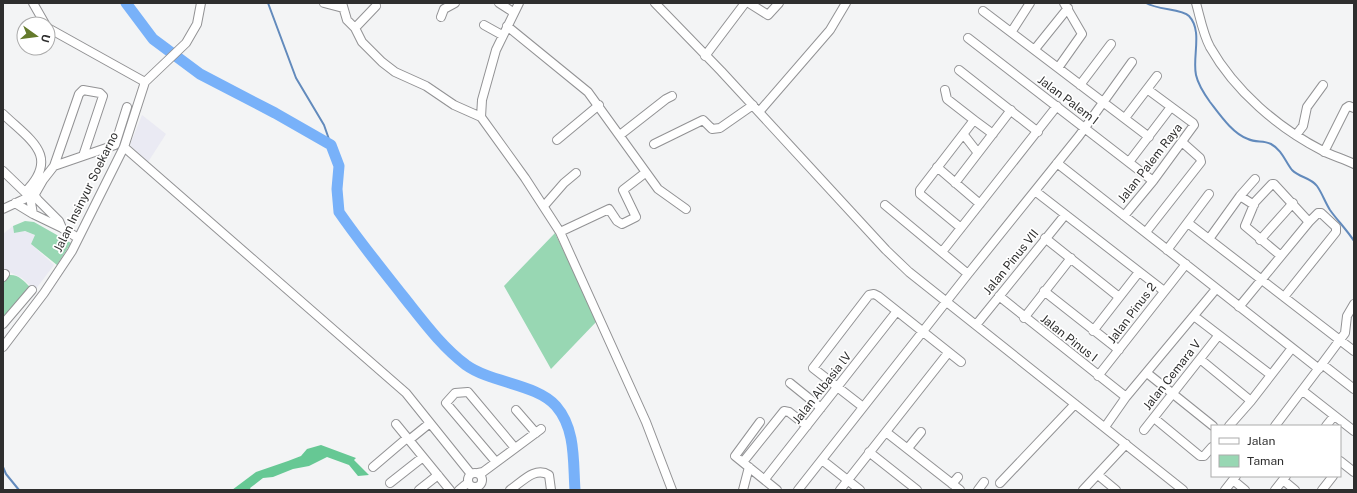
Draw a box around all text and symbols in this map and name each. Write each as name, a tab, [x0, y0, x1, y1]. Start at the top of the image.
north arrow	[16, 16, 56, 56]
text: U	[39, 33, 52, 44]
street label: Jalan Palem I	[1035, 73, 1101, 127]
street label: Jalan Palem Raya	[1115, 121, 1185, 205]
street label: Jalan Insinyur Soekarno	[51, 130, 121, 254]
street label: Jalan Pinus VII	[981, 227, 1041, 297]
street label: Jalan Pinus 2	[1105, 280, 1159, 346]
street label: Jalan Pinus I	[1038, 311, 1100, 365]
street label: Jalan Cemara V	[1140, 337, 1204, 413]
street label: Jalan Albasia lV	[790, 349, 854, 427]
legend	[1211, 425, 1341, 477]
text: Jalan	[1247, 434, 1276, 448]
text: Taman	[1247, 454, 1284, 468]

